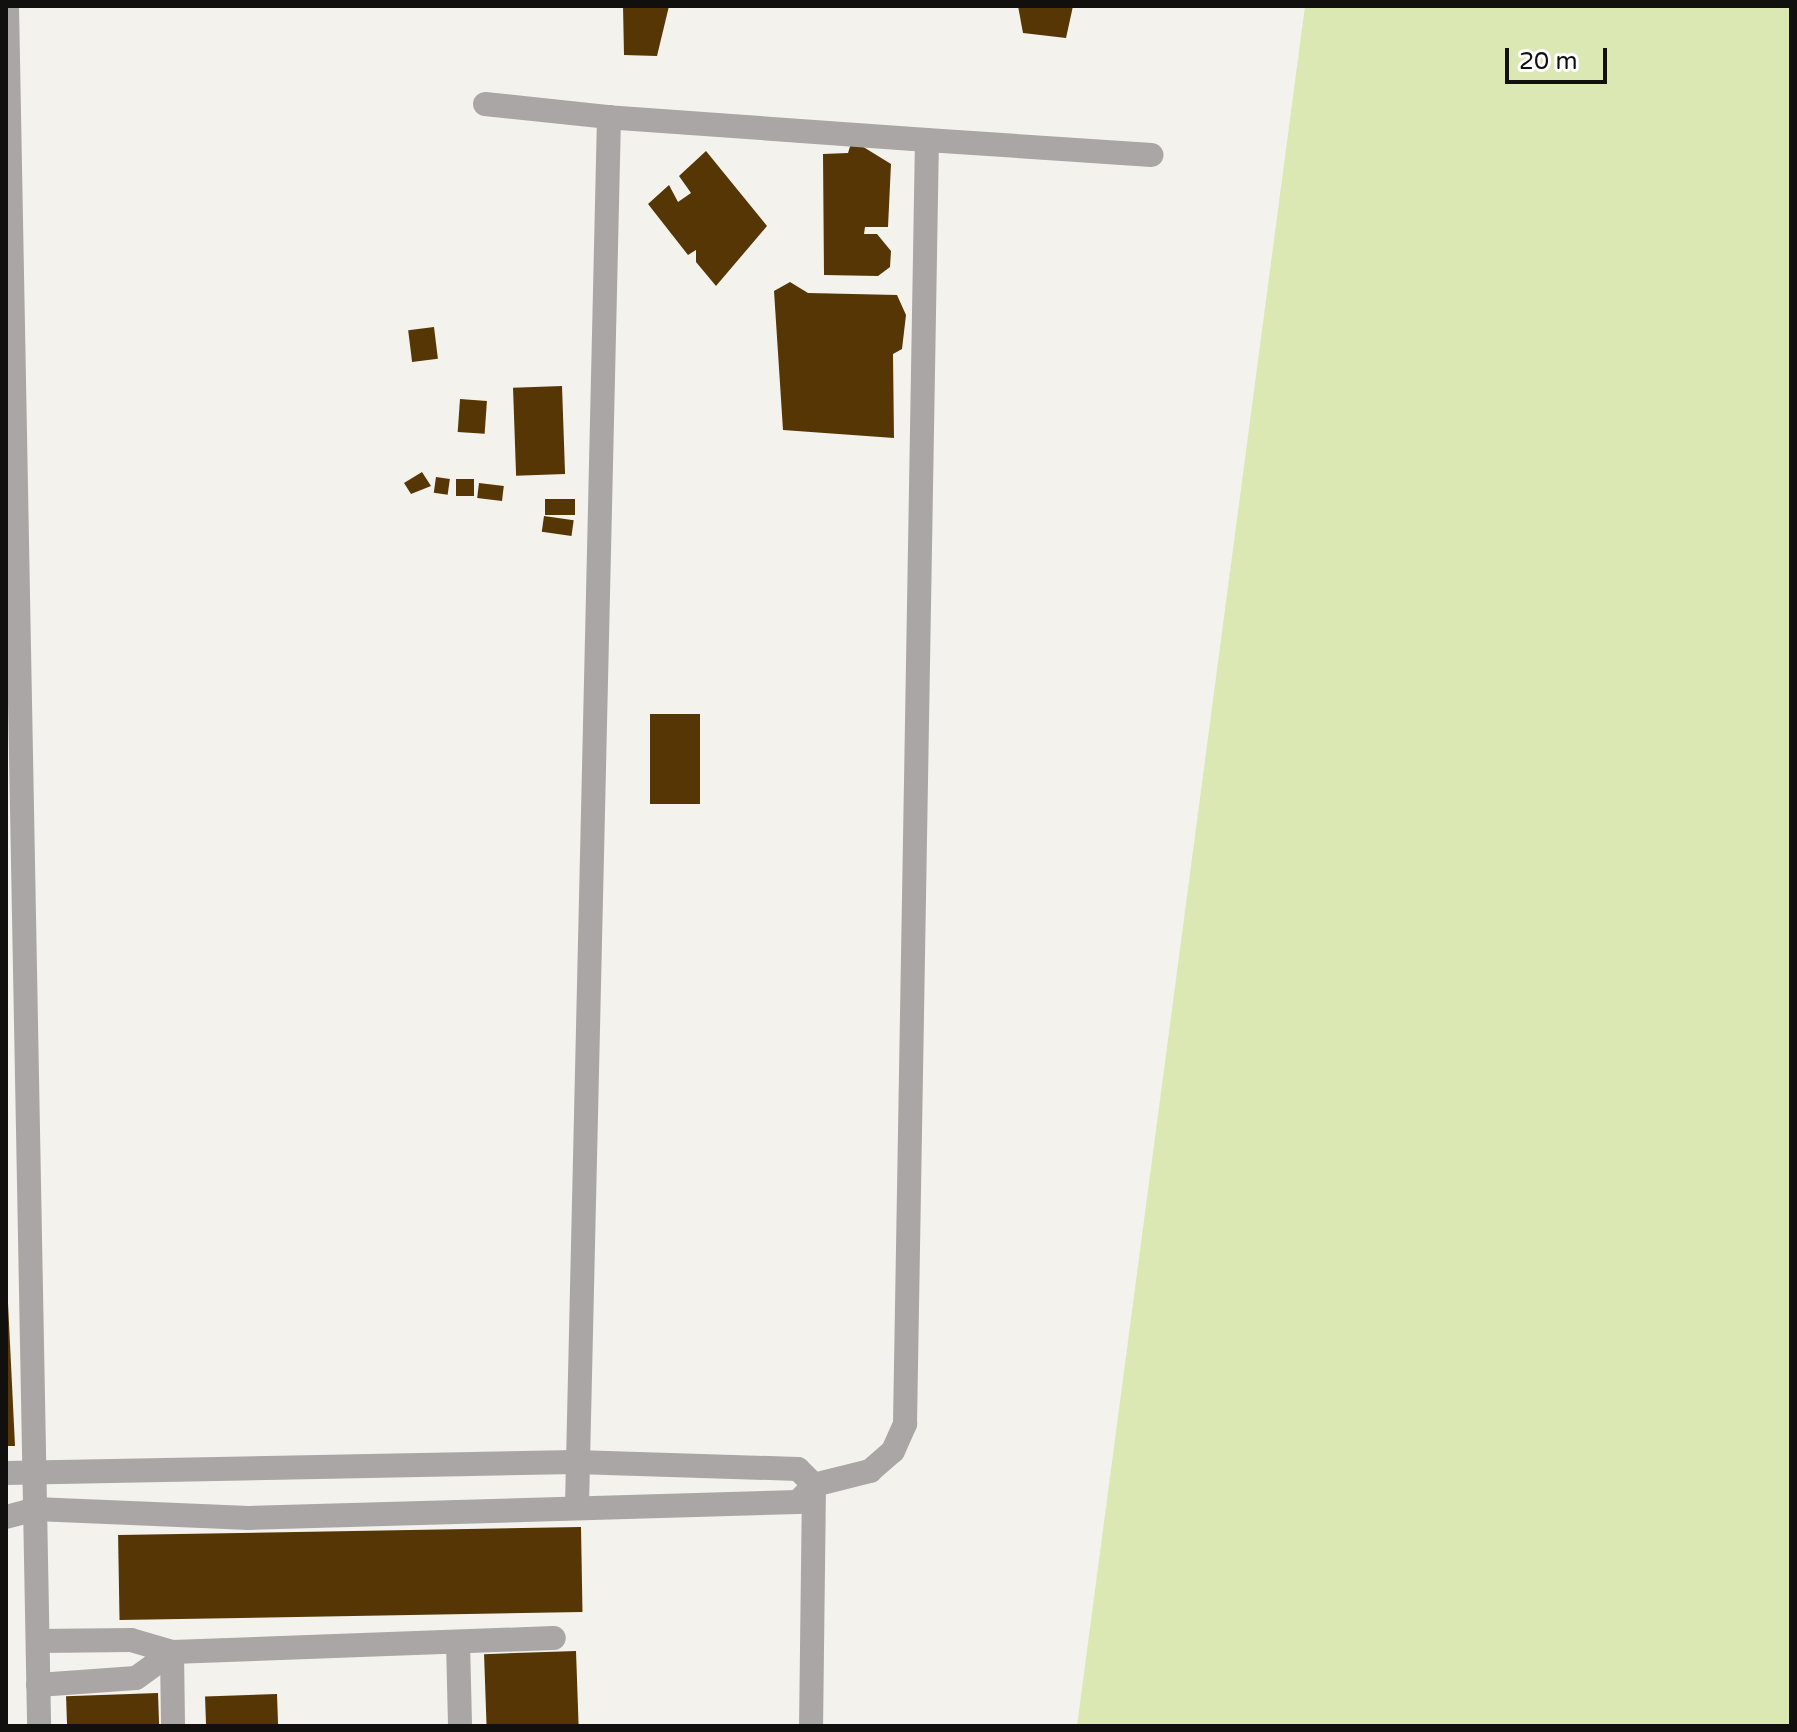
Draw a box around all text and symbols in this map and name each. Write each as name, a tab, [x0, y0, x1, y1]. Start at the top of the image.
scale bar	[1509, 32, 1611, 82]
text: 20 m	[1519, 47, 1577, 76]

